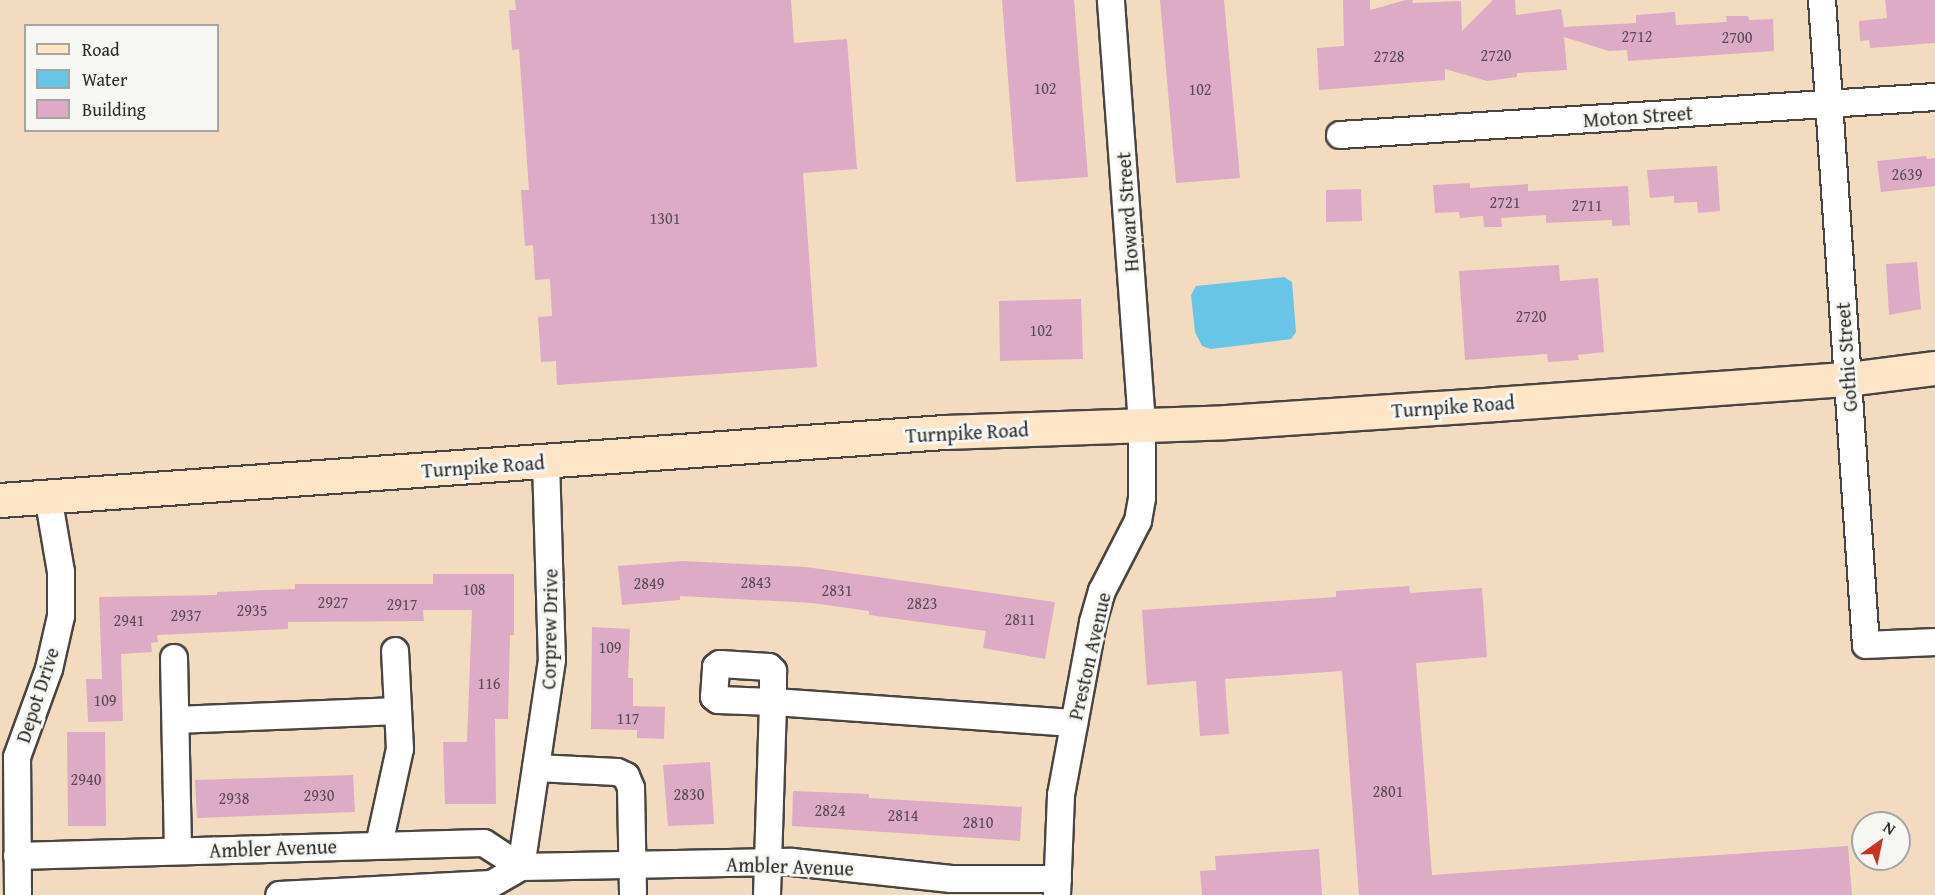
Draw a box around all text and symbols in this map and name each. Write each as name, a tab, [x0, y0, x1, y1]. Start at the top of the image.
legend	[24, 24, 219, 132]
house number: 2712	[1622, 26, 1652, 46]
house number: 2700	[1722, 27, 1752, 47]
text: Road	[82, 36, 120, 63]
house number: 2720	[1481, 45, 1511, 65]
house number: 2728	[1374, 46, 1404, 66]
text: Water	[82, 66, 127, 93]
house number: 102	[1033, 78, 1057, 98]
house number: 102	[1188, 79, 1212, 99]
text: Building	[82, 96, 146, 123]
street label: Moton Street	[1582, 100, 1694, 132]
street label: Howard Street	[1111, 151, 1143, 273]
house number: 2639	[1892, 164, 1922, 184]
house number: 2721	[1490, 192, 1520, 212]
house number: 2711	[1572, 195, 1602, 215]
house number: 1301	[650, 208, 680, 228]
street label: Gothic Street	[1830, 301, 1862, 413]
house number: 2720	[1516, 306, 1546, 326]
house number: 102	[1029, 320, 1053, 340]
street label: Turnpike Road	[1391, 390, 1515, 422]
street label: Turnpike Road	[905, 417, 1029, 447]
street label: Turnpike Road	[421, 450, 545, 482]
street label: Corprew Drive	[536, 568, 562, 690]
house number: 2843	[741, 572, 771, 592]
house number: 2849	[634, 573, 664, 593]
house number: 108	[462, 579, 486, 599]
house number: 2831	[822, 580, 852, 600]
street label: Preston Avenue	[1063, 590, 1115, 722]
house number: 2927	[318, 592, 348, 612]
house number: 2823	[907, 593, 937, 613]
house number: 2917	[387, 594, 417, 614]
house number: 2935	[237, 600, 267, 620]
house number: 2937	[171, 605, 201, 625]
house number: 2811	[1005, 609, 1035, 629]
house number: 2941	[114, 610, 144, 630]
house number: 109	[598, 637, 622, 657]
street label: Depot Drive	[10, 644, 64, 746]
house number: 116	[477, 673, 501, 693]
house number: 109	[93, 690, 117, 710]
house number: 117	[616, 708, 640, 728]
house number: 2940	[71, 769, 101, 789]
house number: 2801	[1373, 781, 1403, 801]
house number: 2830	[674, 784, 704, 804]
house number: 2930	[304, 785, 334, 805]
house number: 2938	[219, 788, 249, 808]
house number: 2824	[815, 800, 845, 820]
house number: 2814	[888, 805, 918, 825]
north arrow	[1851, 811, 1911, 871]
house number: 2810	[963, 812, 993, 832]
text: N	[1879, 815, 1901, 841]
street label: Ambler Avenue	[209, 834, 337, 862]
street label: Ambler Avenue	[726, 852, 854, 880]

